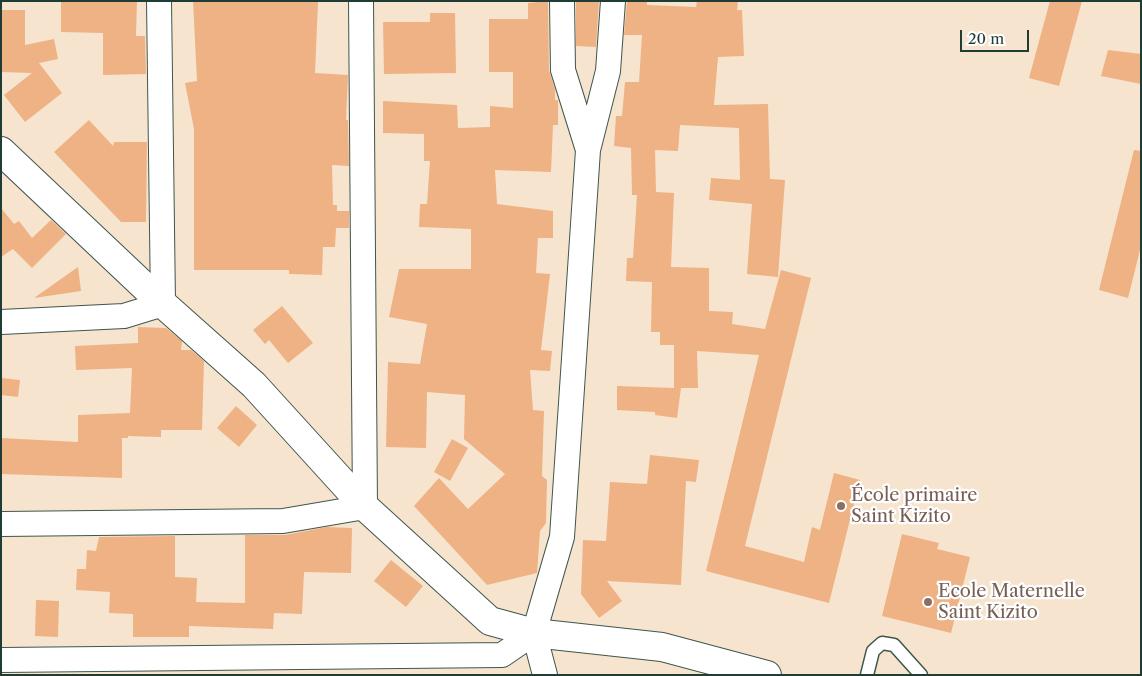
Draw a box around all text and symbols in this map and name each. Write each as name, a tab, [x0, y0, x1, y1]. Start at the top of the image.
scale bar	[962, 20, 1031, 52]
text: 20 m	[968, 29, 1004, 48]
place label: École primaire Saint Kizito	[851, 485, 977, 528]
marker: École primaire Saint Kizito	[835, 500, 847, 512]
place label: Ecole Maternelle Saint Kizito	[938, 581, 1085, 624]
marker: Ecole Maternelle Saint Kizito	[922, 596, 934, 608]

